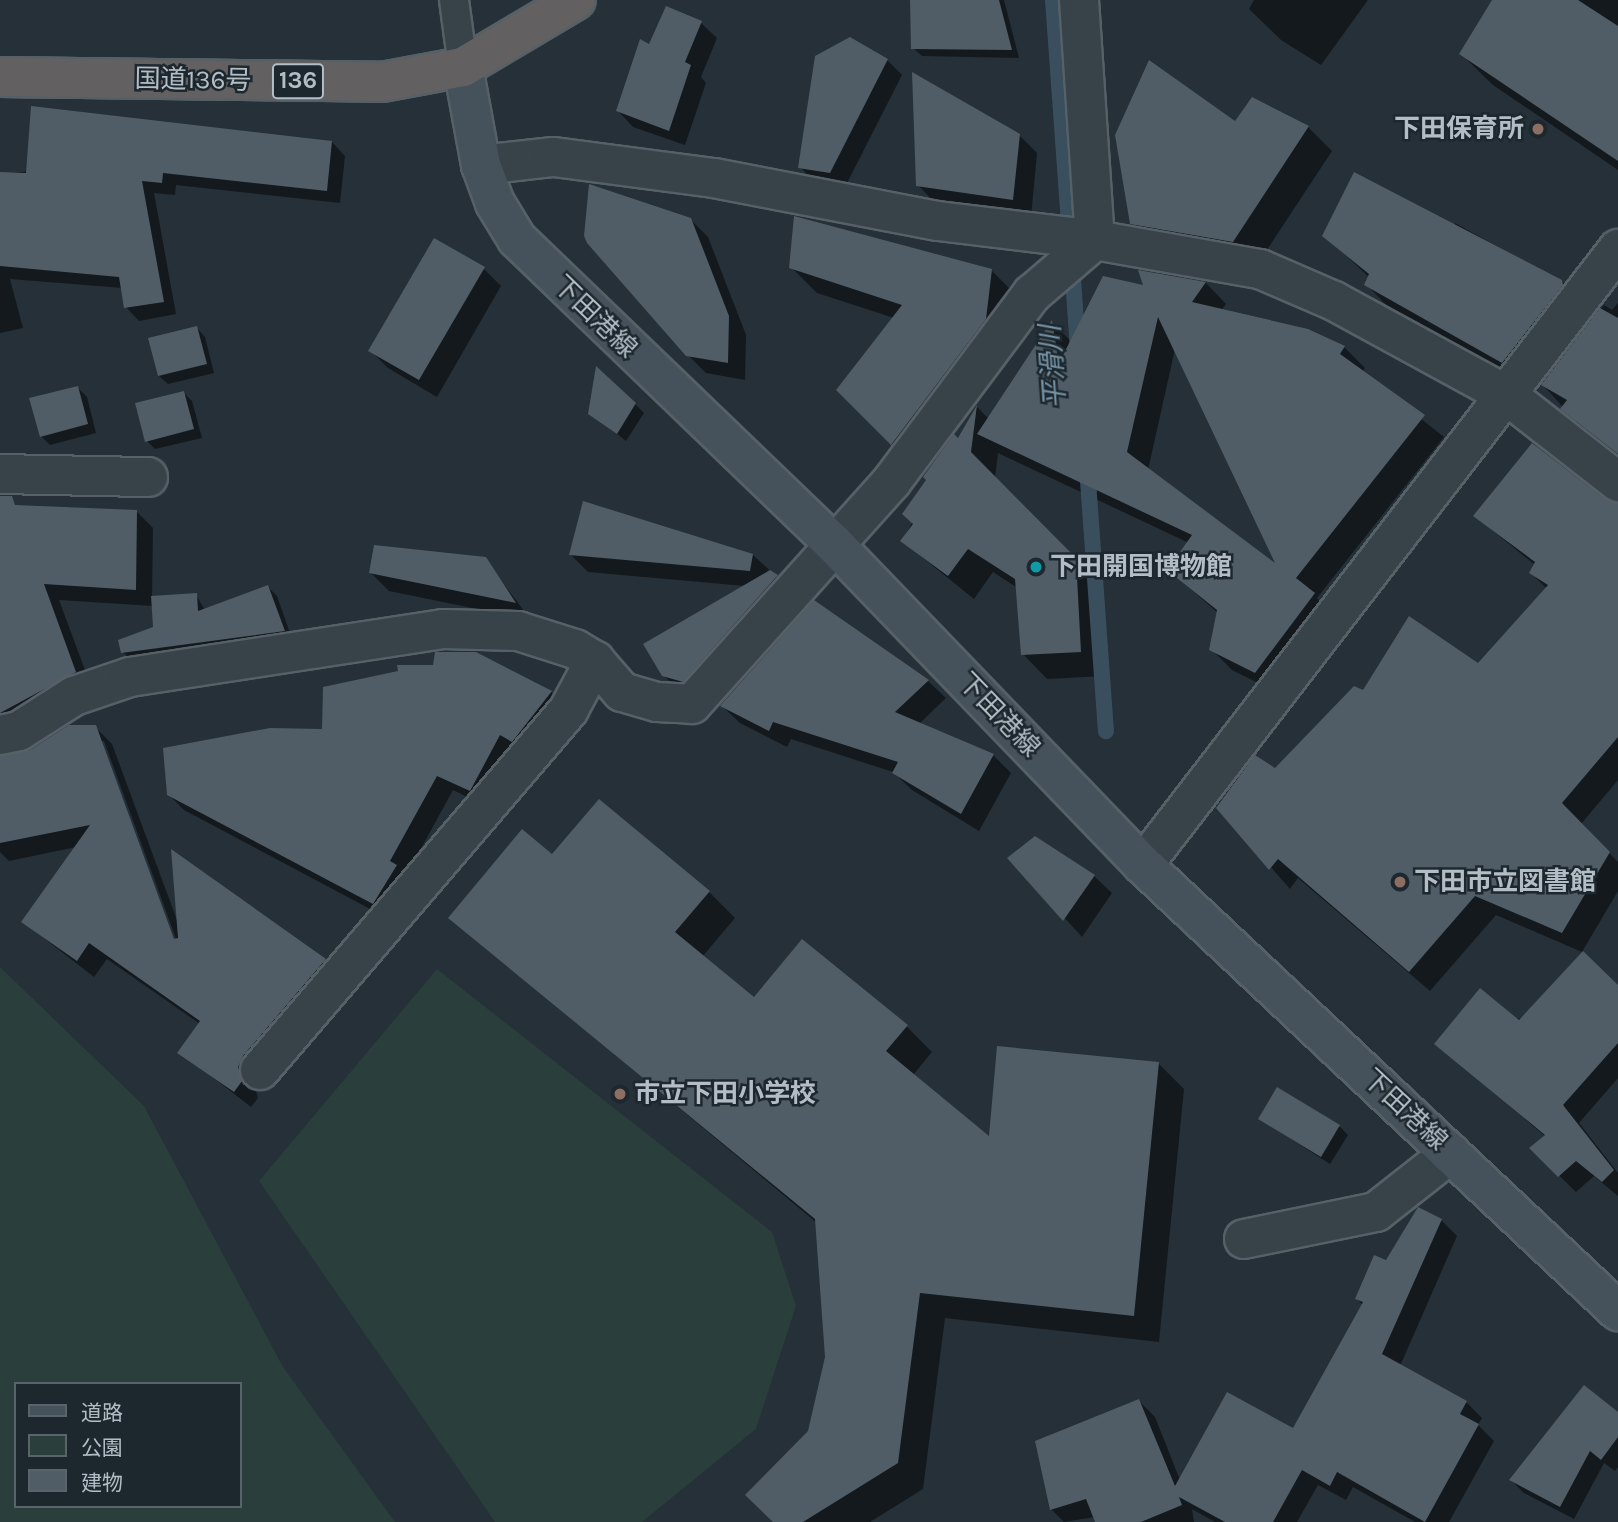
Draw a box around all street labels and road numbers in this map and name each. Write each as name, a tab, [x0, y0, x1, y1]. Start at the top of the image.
road number: 136	[272, 60, 324, 102]
street label: 国道136号	[134, 63, 252, 97]
street label: 下田港線	[547, 270, 643, 364]
street label: 下田港線	[952, 667, 1046, 763]
street label: 下田港線	[1356, 1063, 1454, 1157]

